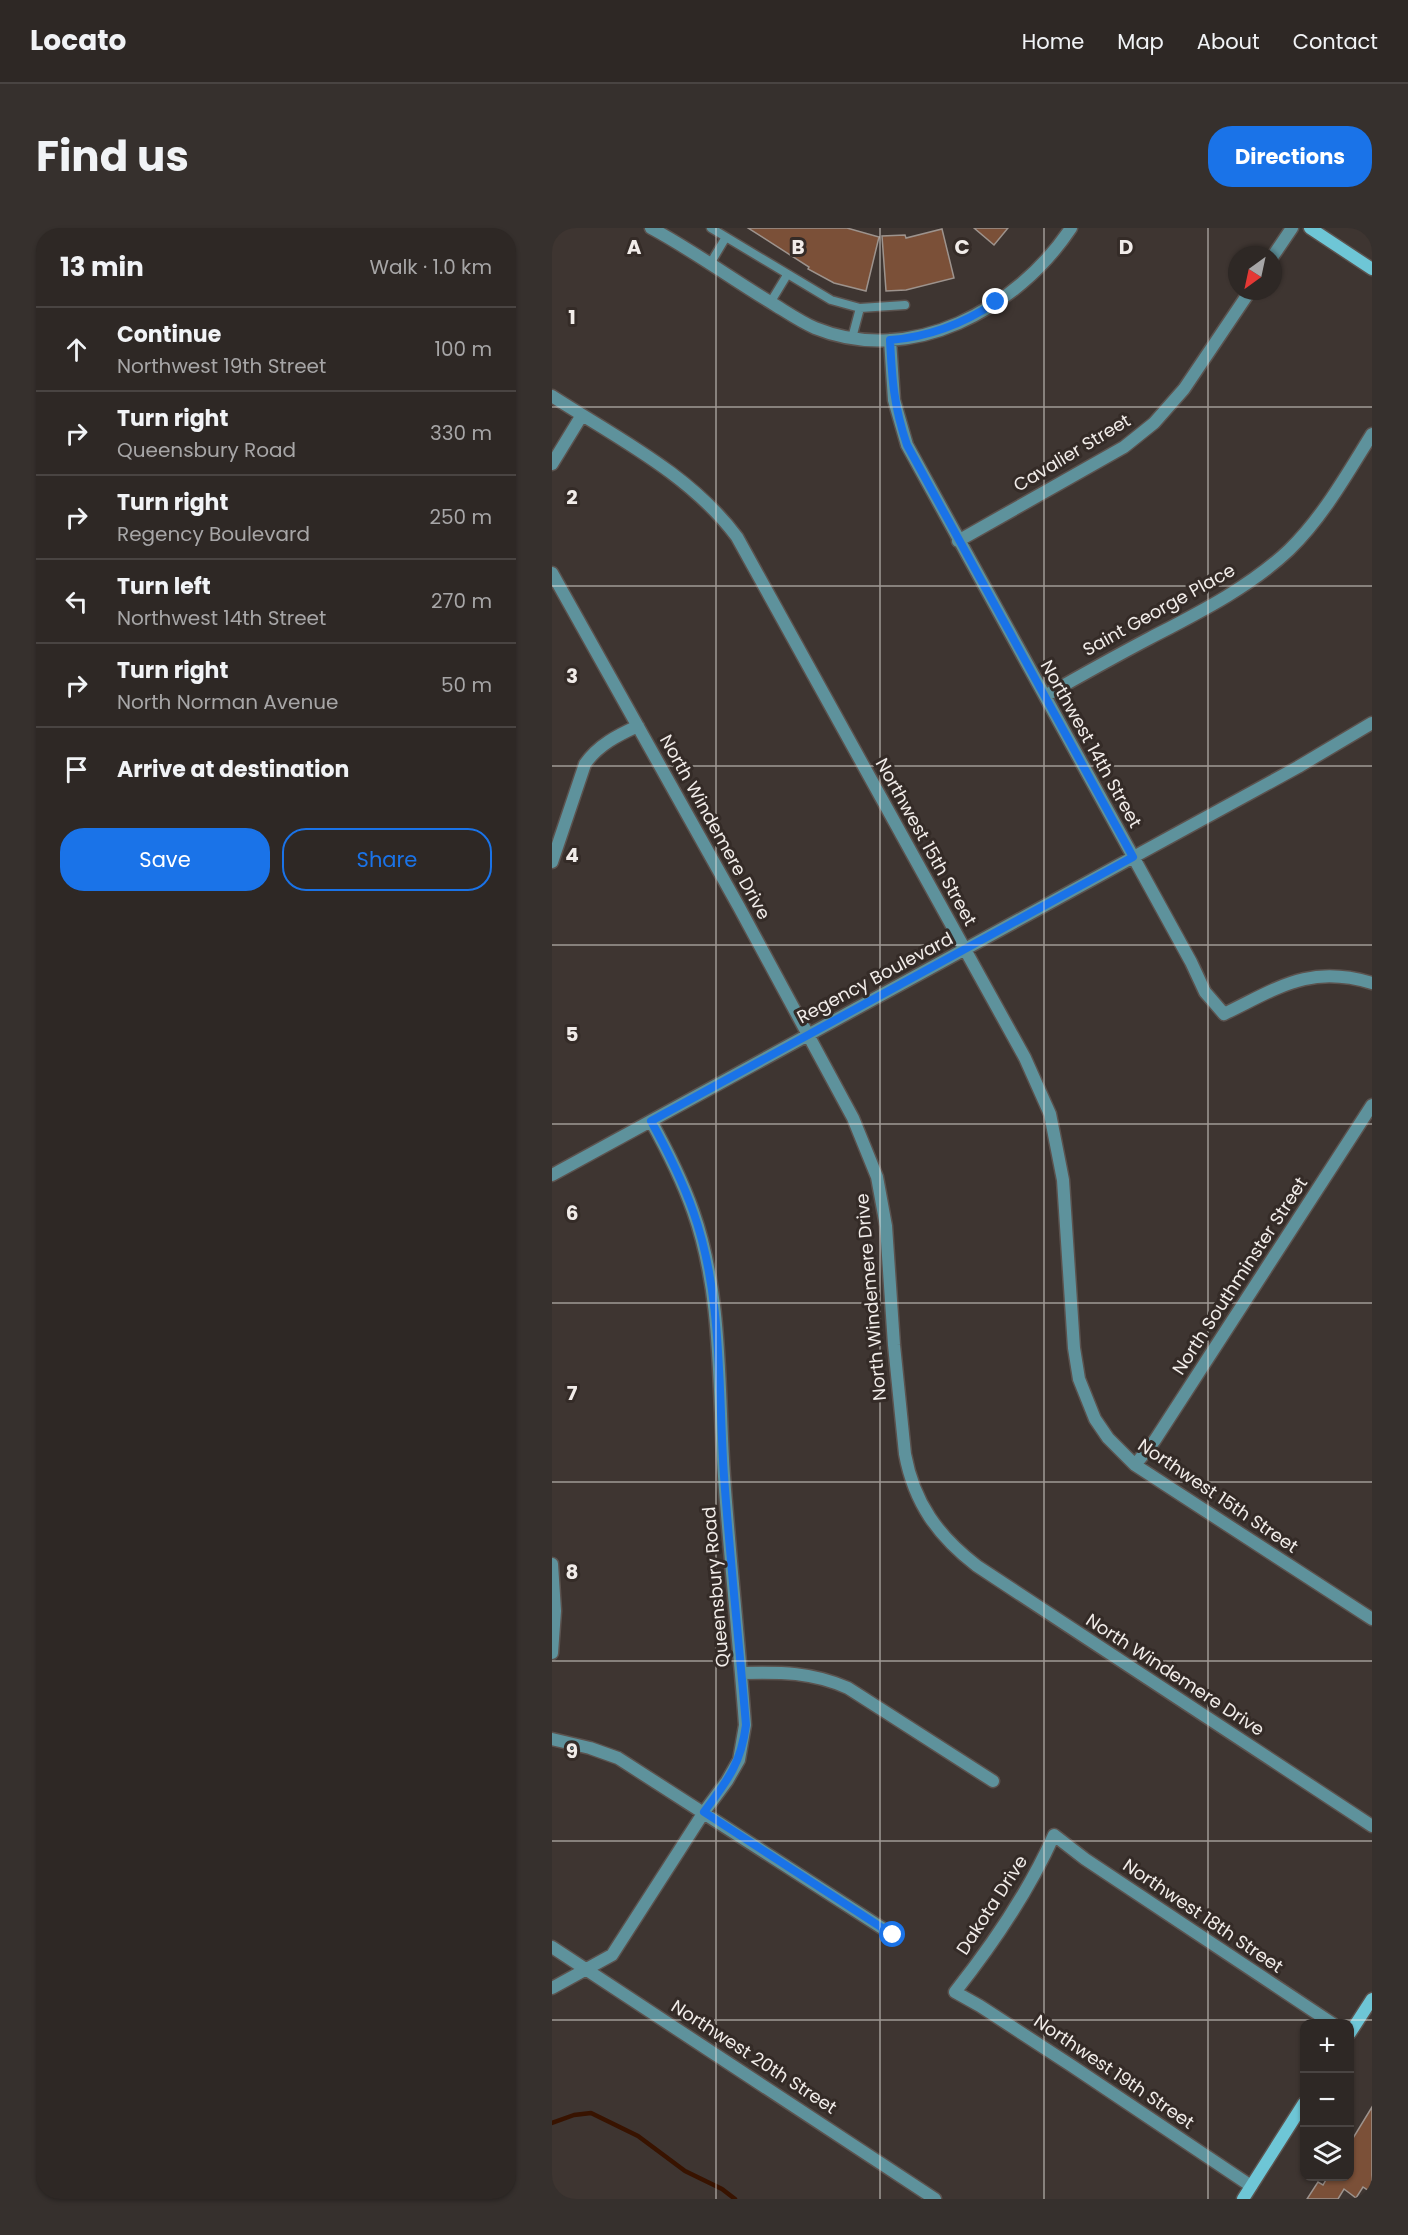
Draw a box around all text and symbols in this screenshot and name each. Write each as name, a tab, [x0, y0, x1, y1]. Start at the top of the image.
text: Locato	[30, 21, 126, 60]
text: Home	[1022, 27, 1084, 56]
text: Map	[1117, 27, 1164, 56]
text: About	[1197, 27, 1260, 56]
text: Contact	[1293, 27, 1378, 56]
button: Directions	[1208, 126, 1372, 187]
text: Find us	[36, 127, 189, 186]
text: A	[627, 233, 642, 261]
text: B	[791, 233, 805, 261]
text: C	[954, 233, 970, 261]
text: D	[1119, 233, 1133, 261]
north arrow	[1228, 246, 1282, 300]
text: 13 min	[60, 249, 144, 285]
text: Walk · 1.0 km	[369, 253, 492, 281]
route end	[982, 288, 1008, 314]
text: 1	[568, 303, 576, 331]
text: Continue	[117, 319, 221, 350]
icon: ahead	[60, 333, 93, 366]
text: 100 m	[435, 335, 492, 363]
text: Northwest 19th Street	[117, 352, 326, 380]
text: Turn right	[117, 403, 228, 434]
street label: Cavalier Street	[1008, 408, 1135, 497]
icon: right	[60, 417, 93, 450]
text: 330 m	[430, 419, 492, 447]
text: Queensbury Road	[117, 436, 296, 464]
text: 2	[566, 483, 578, 511]
text: Turn right	[117, 487, 228, 518]
icon: right	[60, 501, 93, 534]
text: 250 m	[429, 503, 492, 531]
text: Regency Boulevard	[117, 520, 310, 548]
street label: Saint George Place	[1078, 557, 1239, 662]
text: Turn left	[117, 571, 211, 602]
icon: left	[60, 585, 93, 618]
text: 270 m	[431, 587, 492, 615]
text: Northwest 14th Street	[117, 604, 326, 632]
text: Turn right	[117, 655, 228, 686]
street label: Northwest 14th Street	[1035, 655, 1148, 832]
text: 3	[566, 662, 578, 690]
icon: right	[60, 669, 93, 702]
text: 50 m	[441, 671, 492, 699]
text: North Norman Avenue	[117, 688, 338, 716]
street label: North Windemere Drive	[654, 730, 777, 924]
icon: arrive	[60, 753, 93, 786]
street label: Northwest 15th Street	[870, 753, 983, 930]
text: Arrive at destination	[117, 754, 349, 785]
button: Save	[60, 828, 270, 891]
button: Share	[282, 828, 492, 891]
text: 4	[565, 841, 579, 869]
street label: Regency Boulevard	[792, 926, 957, 1029]
text: 5	[566, 1020, 579, 1048]
street label: North Southminster Street	[1166, 1172, 1313, 1380]
street label: North Windemere Drive	[849, 1192, 892, 1402]
text: 6	[566, 1199, 578, 1227]
text: 7	[567, 1379, 578, 1407]
street label: Northwest 15th Street	[1133, 1433, 1303, 1559]
street label: Queensbury Road	[696, 1506, 735, 1668]
text: 8	[566, 1558, 578, 1586]
street label: North Windemere Drive	[1081, 1607, 1269, 1742]
text: 9	[566, 1737, 578, 1765]
street label: Dakota Drive	[950, 1850, 1033, 1959]
street label: Northwest 18th Street	[1118, 1853, 1288, 1979]
route start	[879, 1921, 905, 1947]
street label: Northwest 20th Street	[667, 1994, 842, 2120]
street label: Northwest 19th Street	[1029, 2009, 1199, 2135]
map controls	[1300, 2019, 1354, 2181]
button: +	[1300, 2019, 1354, 2073]
button: −	[1300, 2073, 1354, 2127]
button: layers	[1300, 2127, 1354, 2181]

